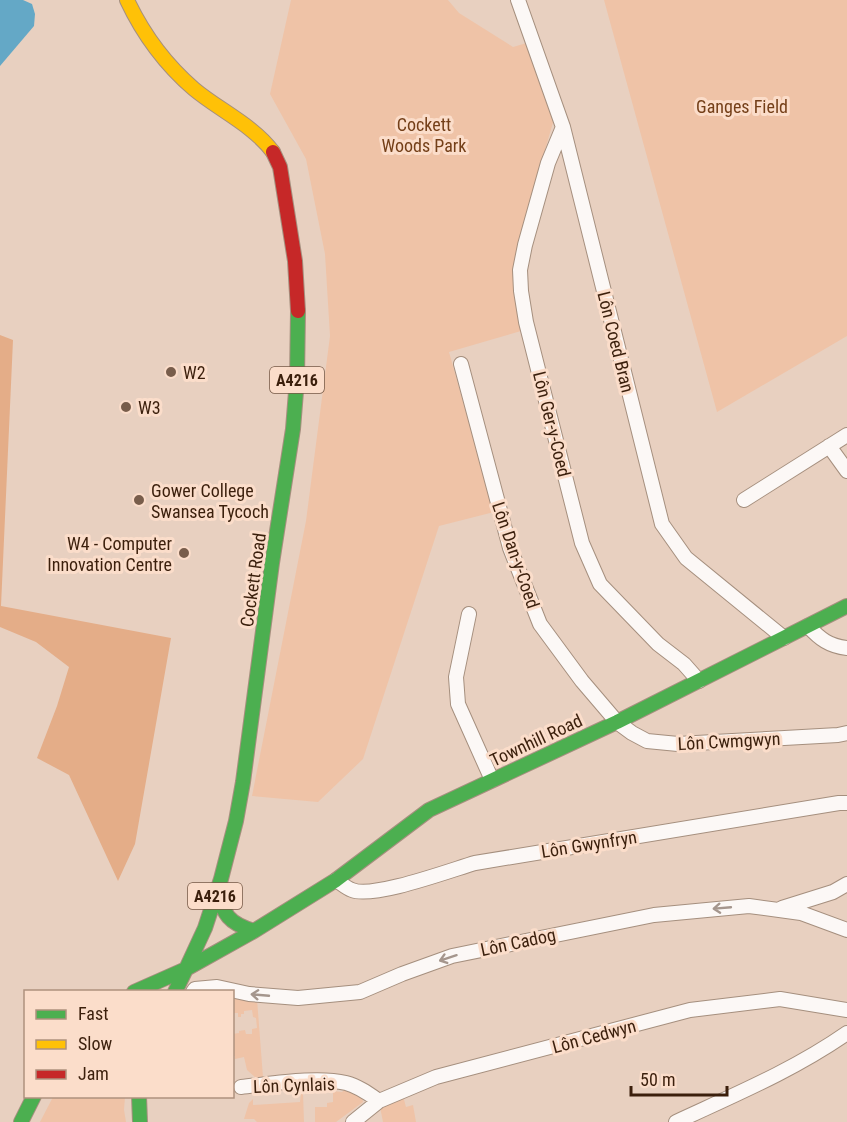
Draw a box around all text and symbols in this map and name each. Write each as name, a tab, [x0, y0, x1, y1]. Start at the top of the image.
park label: Ganges Field	[696, 96, 788, 117]
park label: Cockett Woods Park	[382, 114, 466, 156]
street label: Lôn Coed Bran	[593, 289, 639, 395]
place label: W2	[183, 362, 206, 383]
marker: W2	[164, 365, 178, 379]
road number: A4216	[270, 367, 324, 393]
street label: Lôn Ger-y-Coed	[529, 369, 575, 479]
place label: W3	[138, 397, 161, 418]
marker: W3	[119, 400, 133, 414]
place label: Gower College Swansea Tycoch	[151, 480, 269, 522]
marker: Gower College Swansea Tycoch	[132, 493, 146, 507]
street label: Lôn Dan-y-Coed	[488, 499, 544, 611]
street label: Cockett Road	[236, 532, 270, 628]
place label: W4 - Computer Innovation Centre	[47, 533, 173, 575]
marker: W4 - Computer Innovation Centre	[177, 546, 191, 560]
street label: Townhill Road	[487, 709, 585, 771]
street label: Lôn Cwmgwyn	[677, 728, 781, 754]
street label: Lôn Gwynfryn	[540, 826, 638, 862]
road number: A4216	[188, 883, 242, 909]
one-way arrow	[713, 903, 733, 914]
street label: Lôn Cadog	[479, 924, 557, 960]
one-way arrow	[439, 953, 458, 964]
one-way arrow	[251, 989, 271, 1000]
legend	[24, 990, 234, 1098]
text: Fast	[78, 1003, 109, 1024]
street label: Lôn Cedwyn	[550, 1015, 638, 1057]
text: Slow	[78, 1033, 113, 1054]
scale bar	[631, 1059, 727, 1097]
text: Jam	[78, 1063, 109, 1084]
text: 50 m	[640, 1069, 675, 1090]
street label: Lôn Cynlais	[253, 1073, 335, 1097]

